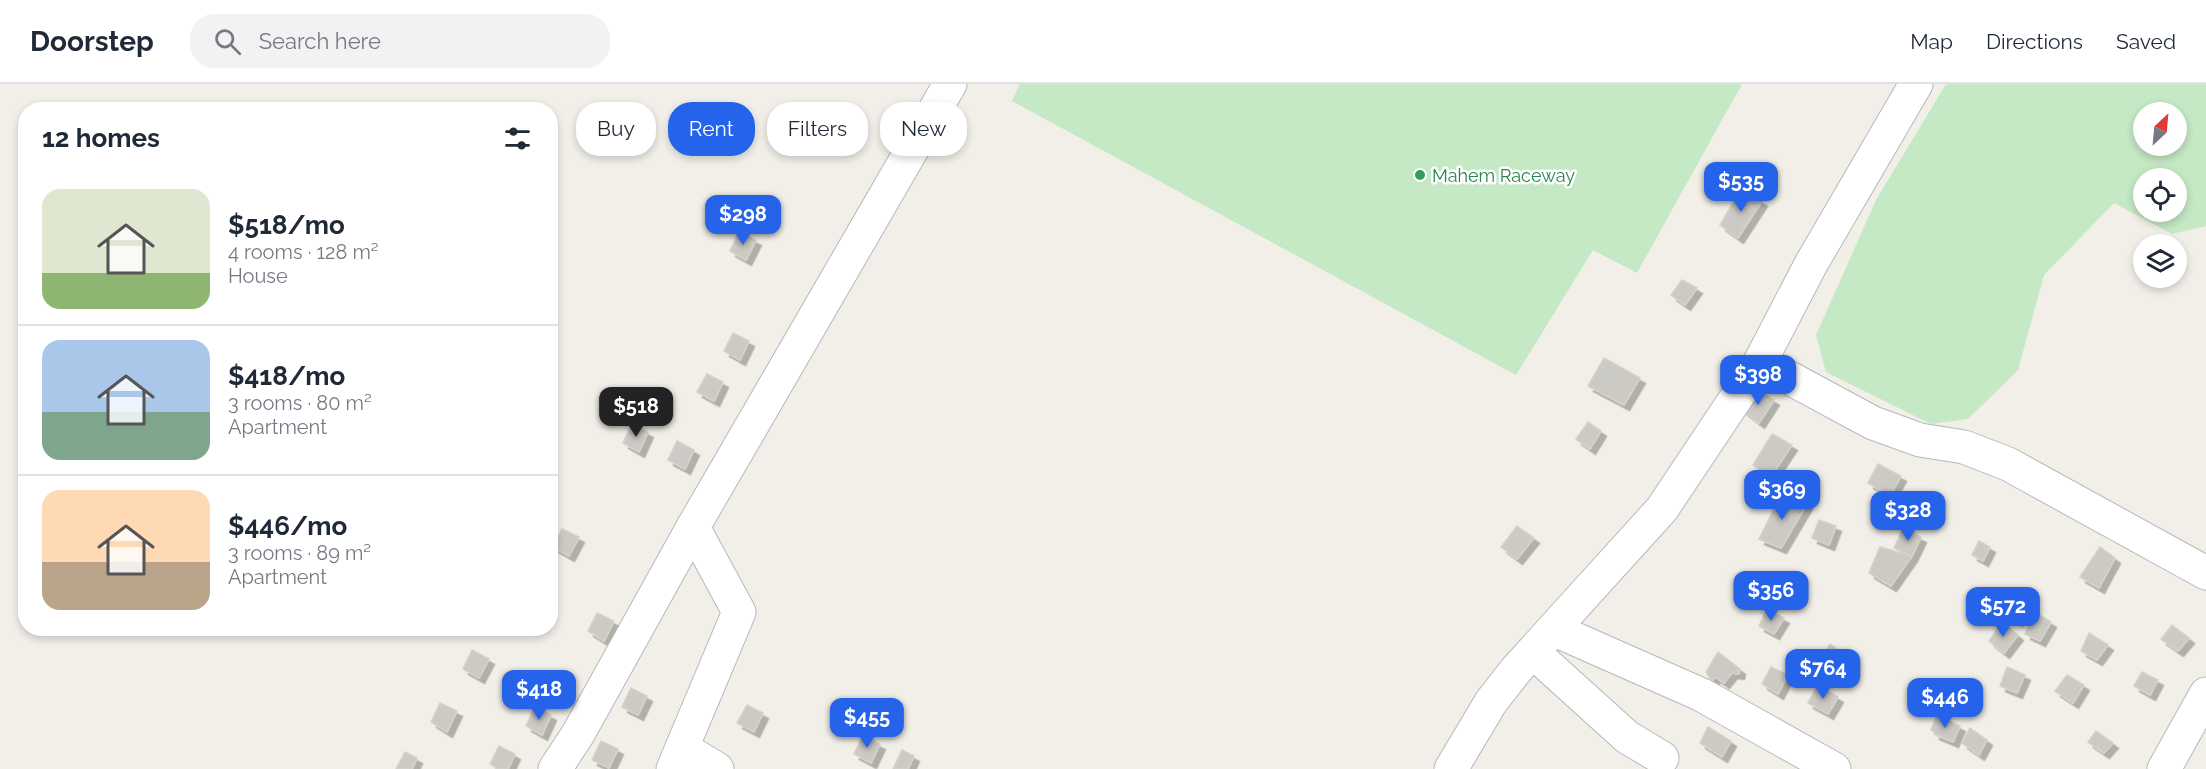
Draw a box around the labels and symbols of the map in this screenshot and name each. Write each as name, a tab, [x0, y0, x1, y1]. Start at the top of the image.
north arrow	[2133, 102, 2187, 156]
pin: $535	[1705, 162, 1777, 213]
place label: Mahem Raceway	[1432, 165, 1575, 186]
marker: Mahem Raceway	[1413, 168, 1427, 182]
pin: $298	[707, 195, 779, 246]
pin: $398	[1722, 355, 1794, 406]
pin: $518	[600, 387, 672, 438]
pin: $369	[1746, 470, 1818, 521]
pin: $328	[1872, 491, 1944, 542]
pin: $356	[1735, 571, 1807, 622]
pin: $572	[1967, 587, 2039, 638]
pin: $764	[1787, 649, 1859, 700]
pin: $418	[503, 670, 575, 721]
pin: $446	[1909, 678, 1981, 729]
pin: $455	[831, 698, 903, 749]

